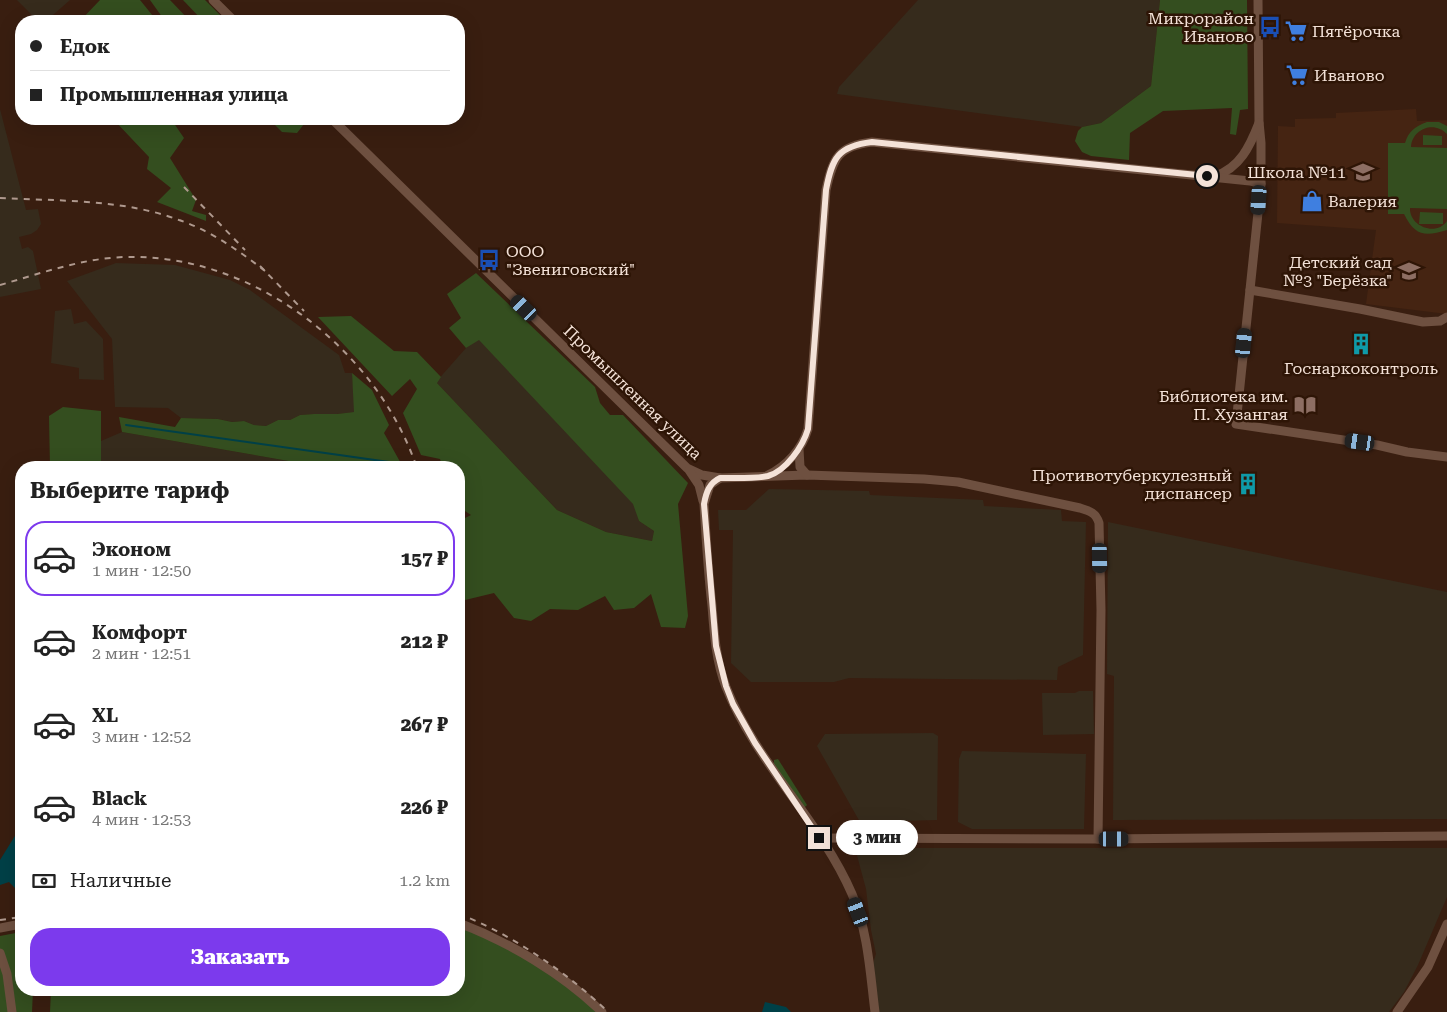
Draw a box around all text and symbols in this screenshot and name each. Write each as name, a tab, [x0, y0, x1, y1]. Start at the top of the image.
place label: Микрорайон Иваново	[1148, 9, 1254, 46]
bus stop icon: Микрорайон Иваново	[1257, 14, 1283, 40]
supermarket icon: Пятёрочка	[1283, 18, 1309, 44]
place label: Пятёрочка	[1312, 22, 1400, 41]
text: Едок	[60, 35, 110, 58]
supermarket icon: Иваново	[1284, 62, 1310, 88]
place label: Иваново	[1314, 66, 1385, 85]
text: Промышленная улица	[60, 83, 288, 106]
school or university icon: Школа №11	[1350, 159, 1376, 185]
place label: Школа №11	[1247, 163, 1346, 182]
route start	[1196, 165, 1218, 187]
car	[1250, 185, 1267, 215]
shop icon: Валерия	[1299, 188, 1325, 214]
place label: Валерия	[1328, 192, 1397, 211]
place label: ООО "Звениговский"	[506, 242, 635, 279]
bus stop icon: ООО "Звениговский"	[476, 247, 502, 273]
place label: Детский сад №3 "Берёзка"	[1283, 253, 1392, 290]
school or university icon: Детский сад №3 "Берёзка"	[1396, 258, 1422, 284]
car	[507, 292, 540, 324]
street label: Промышленная улица	[560, 321, 706, 464]
car	[1234, 327, 1253, 359]
building icon: Госнаркоконтроль	[1348, 331, 1374, 357]
place label: Госнаркоконтроль	[1284, 359, 1439, 378]
place label: Библиотека им. П. Хузангая	[1159, 387, 1288, 424]
library icon: Библиотека им. П. Хузангая	[1292, 392, 1318, 418]
car	[1344, 432, 1375, 452]
place label: Противотуберкулезный диспансер	[1032, 466, 1232, 503]
building icon: Противотуберкулезный диспансер	[1235, 471, 1261, 497]
text: Выберите тариф	[30, 478, 229, 503]
icon: car	[32, 536, 77, 581]
text: Эконом	[92, 538, 171, 561]
car	[1092, 543, 1107, 573]
text: 157 ₽	[401, 547, 448, 570]
text: 1 мин · 12:50	[92, 561, 191, 580]
icon: car	[32, 619, 77, 664]
text: Комфорт	[92, 621, 187, 644]
text: 212 ₽	[401, 630, 448, 653]
text: 2 мин · 12:51	[92, 644, 191, 663]
icon: car	[32, 702, 77, 747]
text: XL	[92, 704, 118, 727]
text: 267 ₽	[401, 713, 448, 736]
text: 3 мин · 12:52	[92, 727, 191, 746]
icon: car	[32, 785, 77, 830]
text: Black	[92, 787, 147, 810]
text: 226 ₽	[401, 796, 448, 819]
text: 4 мин · 12:53	[92, 810, 191, 829]
callout: 3 мин	[836, 820, 919, 856]
route end	[808, 827, 830, 849]
text: 3 мин	[853, 828, 901, 847]
car	[1099, 832, 1129, 847]
icon: cash	[30, 867, 58, 895]
text: Наличные	[70, 869, 171, 892]
text: 1.2 km	[399, 871, 450, 890]
car	[845, 895, 870, 929]
button: Заказать	[30, 928, 450, 986]

